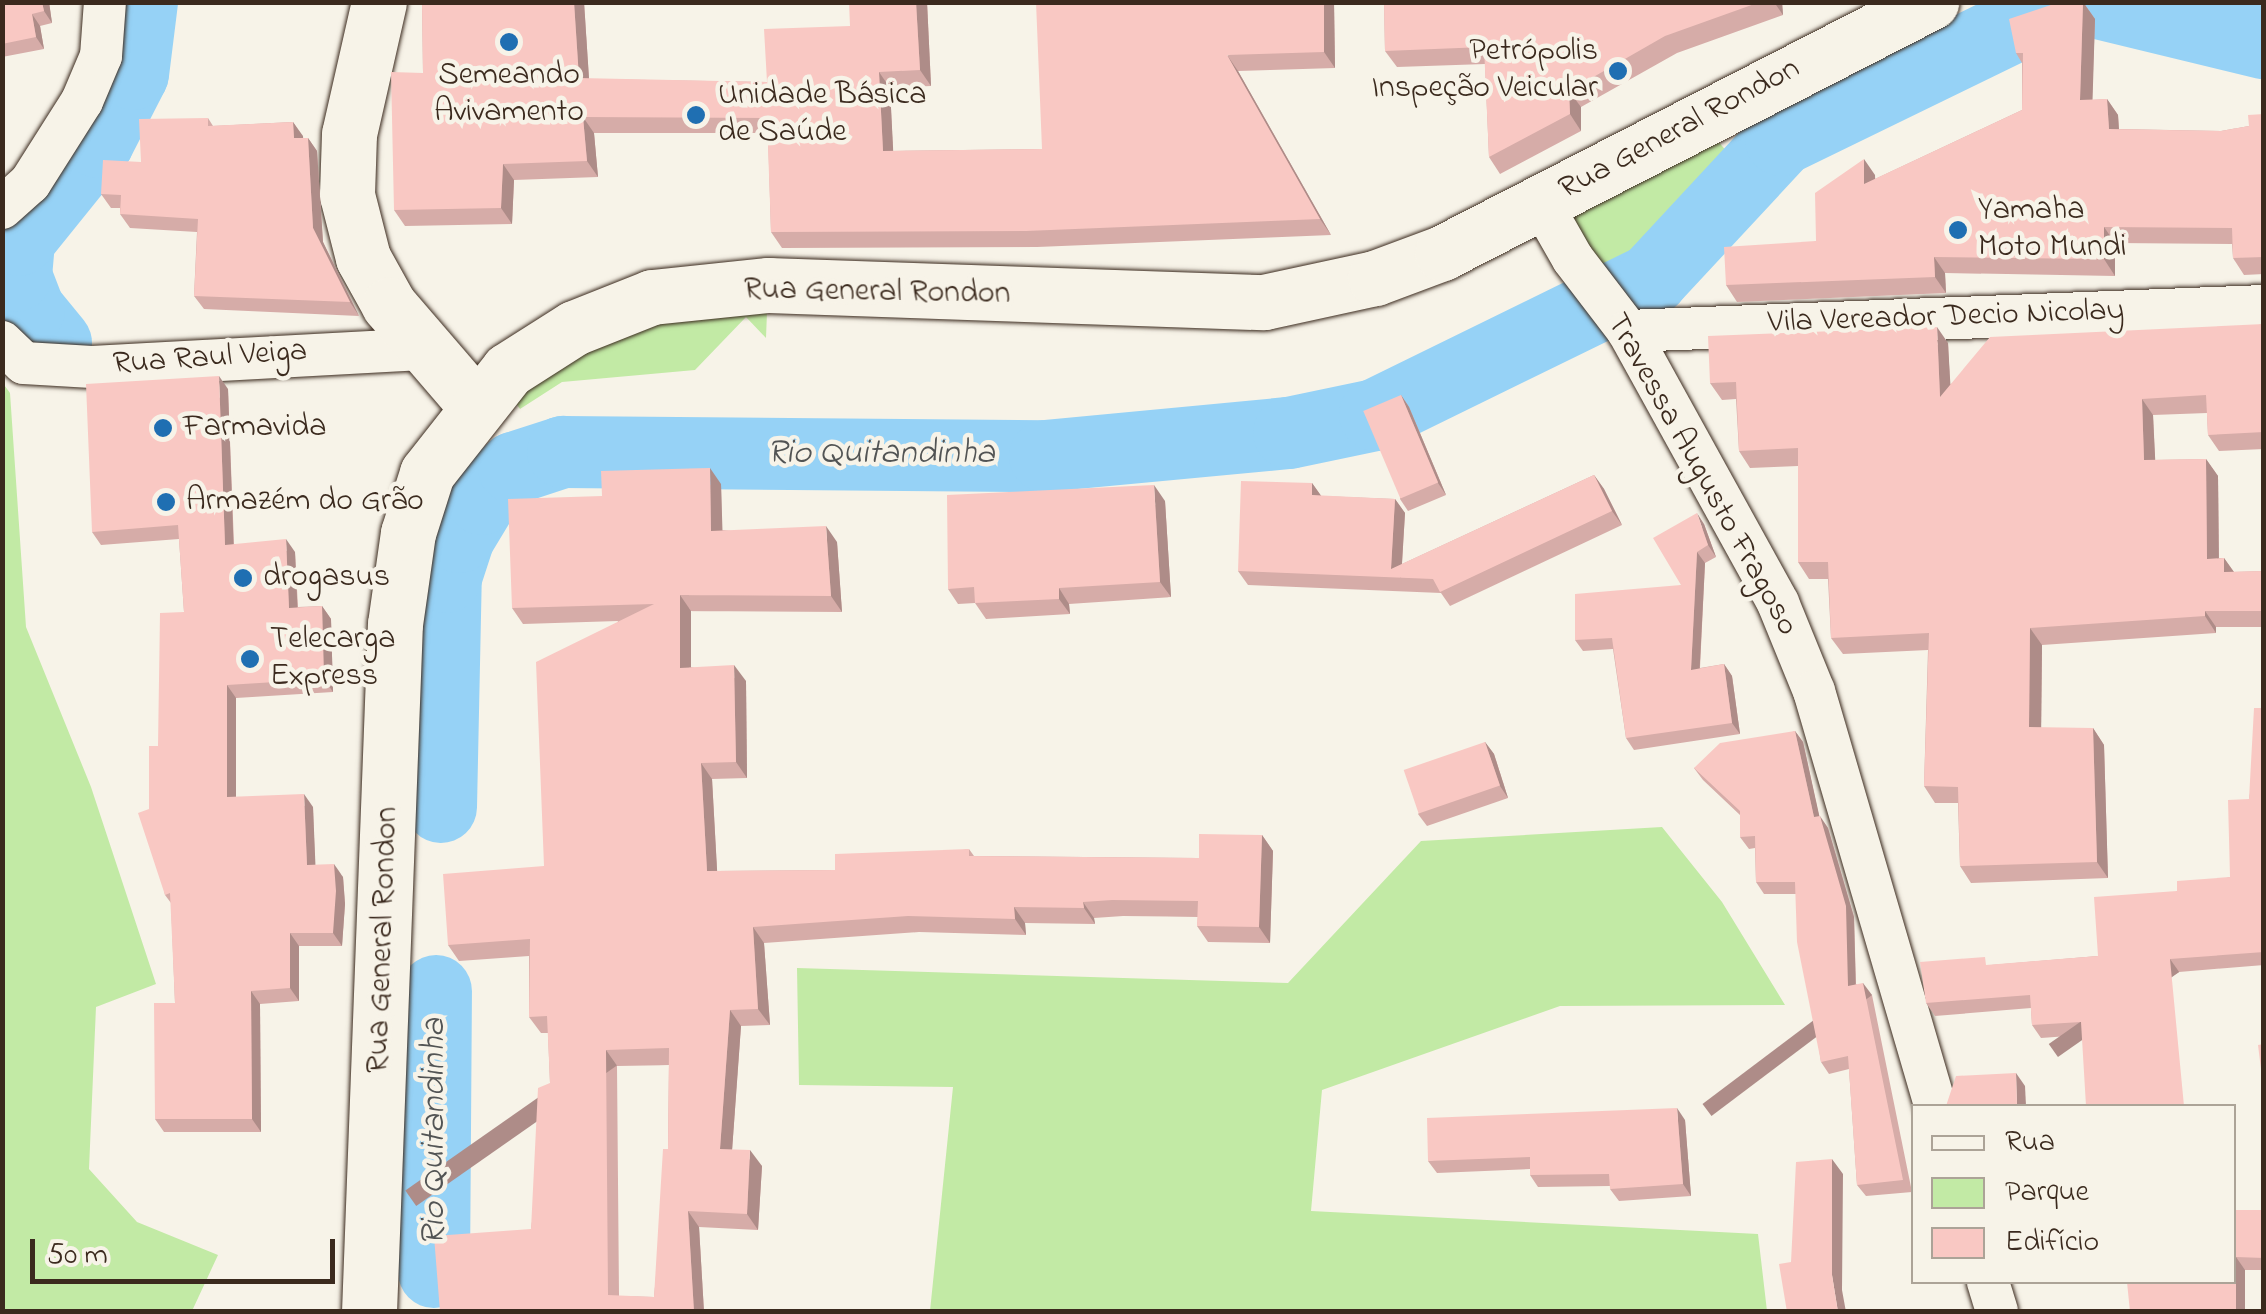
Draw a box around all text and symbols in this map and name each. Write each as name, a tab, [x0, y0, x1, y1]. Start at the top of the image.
marker: Semeando Avivamento	[498, 31, 520, 53]
place label: Petrópolis Inspeção Veicular	[1372, 34, 1598, 109]
street label: Rua General Rondon	[1553, 50, 1807, 210]
place label: Semeando Avivamento	[434, 58, 584, 133]
marker: Petrópolis Inspeção Veicular	[1607, 60, 1629, 82]
place label: Unidade Básica de Saúde	[718, 78, 927, 153]
marker: Unidade Básica de Saúde	[683, 102, 709, 128]
place label: Yamaha Moto Mundi	[1978, 193, 2127, 268]
marker: Yamaha Moto Mundi	[1947, 219, 1969, 241]
street label: Rua General Rondon	[743, 271, 1011, 315]
street label: Vila Vereador Decio Nicolay	[1767, 293, 2125, 343]
street label: Travessa Augusto Fragoso	[1596, 307, 1806, 643]
street label: Rua Raul Veiga	[112, 333, 308, 385]
place label: Farmavida	[183, 409, 326, 447]
marker: Farmavida	[152, 417, 174, 439]
water label: Rio Quitandinha	[767, 433, 995, 475]
place label: Armazém do Grão	[186, 483, 424, 521]
marker: Armazém do Grão	[155, 491, 177, 513]
place label: drogasus	[263, 559, 390, 597]
marker: drogasus	[232, 567, 254, 589]
place label: Telecarga Express	[270, 622, 395, 697]
marker: Telecarga Express	[239, 648, 261, 670]
street label: Rua General Rondon	[360, 806, 408, 1074]
water label: Rio Quitandinha	[414, 1018, 456, 1246]
legend	[1911, 1104, 2236, 1284]
text: Rua	[2005, 1121, 2055, 1165]
text: Parque	[2005, 1171, 2089, 1215]
scale bar	[35, 1219, 340, 1281]
text: Edifício	[2005, 1221, 2099, 1265]
text: 50 m	[47, 1234, 108, 1278]

